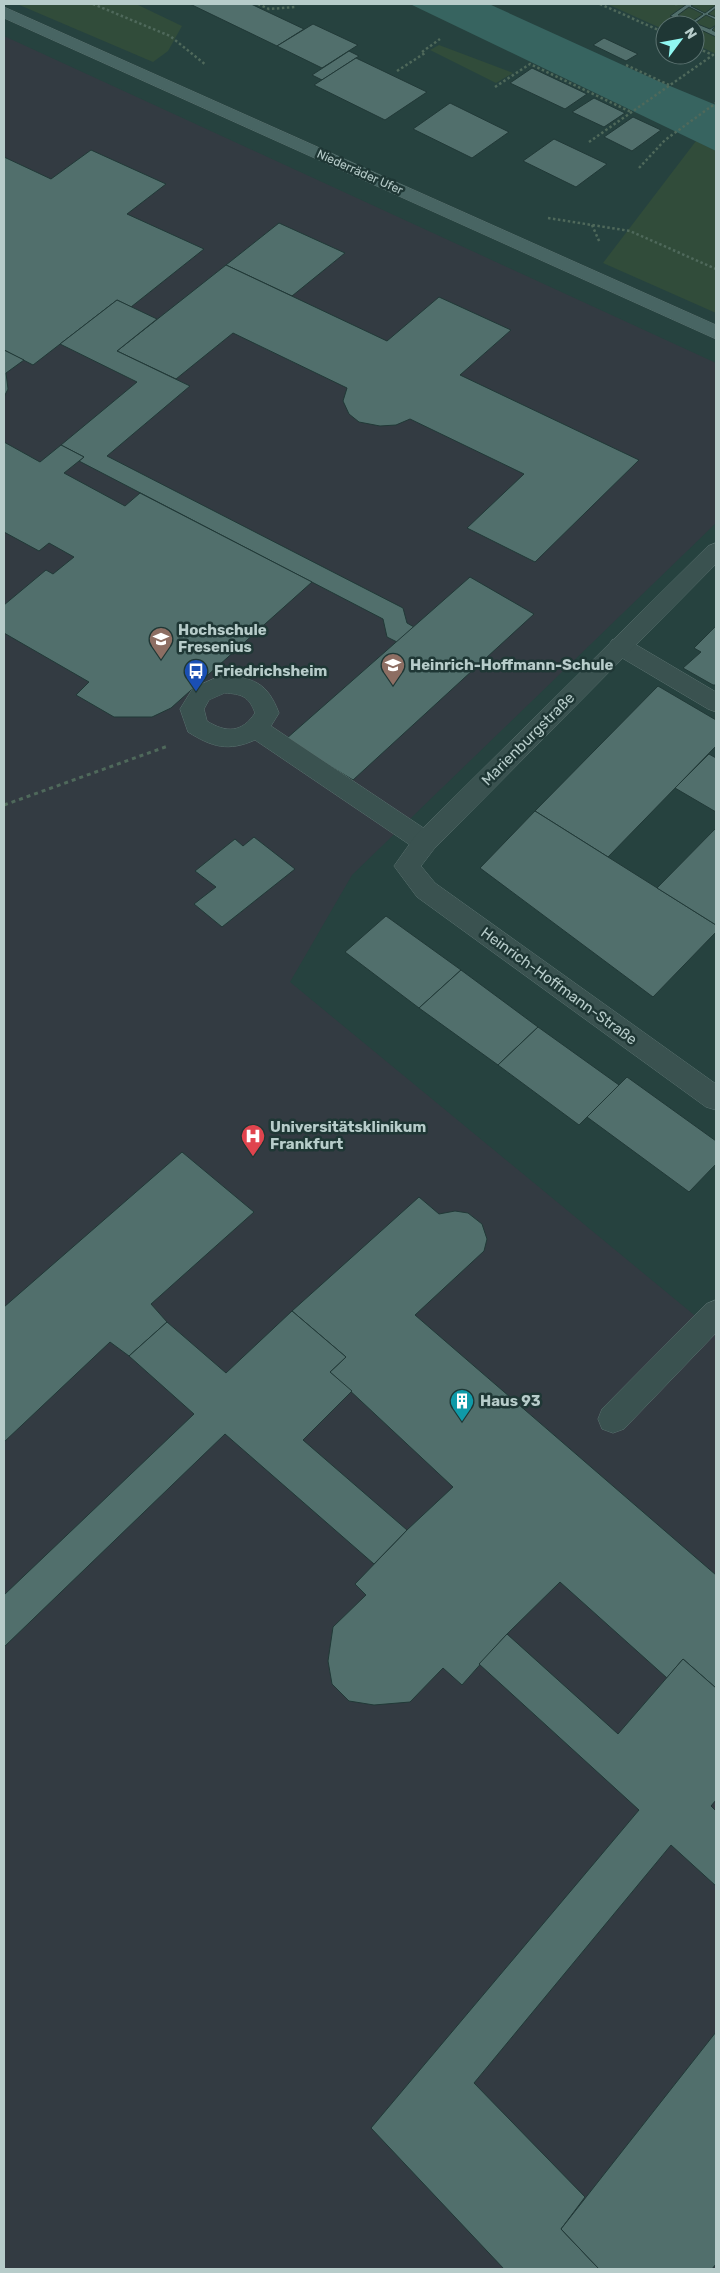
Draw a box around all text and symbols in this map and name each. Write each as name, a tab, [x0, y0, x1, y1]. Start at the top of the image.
north arrow	[655, 15, 705, 65]
text: N	[681, 25, 700, 42]
street label: Niederräder Ufer	[315, 147, 406, 197]
place label: Hochschule Fresenius	[178, 621, 267, 656]
school or university icon: Hochschule Fresenius	[148, 626, 174, 660]
school or university icon: Heinrich-Hoffmann-Schule	[380, 652, 406, 686]
place label: Heinrich-Hoffmann-Schule	[410, 656, 614, 674]
bus stop icon: Friedrichsheim	[183, 658, 209, 692]
place label: Friedrichsheim	[214, 662, 327, 680]
street label: Marienburgstraße	[478, 689, 578, 789]
street label: Heinrich-Hoffmann-Straße	[477, 923, 641, 1049]
place label: Universitätsklinikum Frankfurt	[270, 1118, 426, 1153]
hospital icon: Universitätsklinikum Frankfurt	[240, 1123, 266, 1157]
building icon: Haus 93	[449, 1388, 475, 1422]
place label: Haus 93	[480, 1392, 541, 1410]

